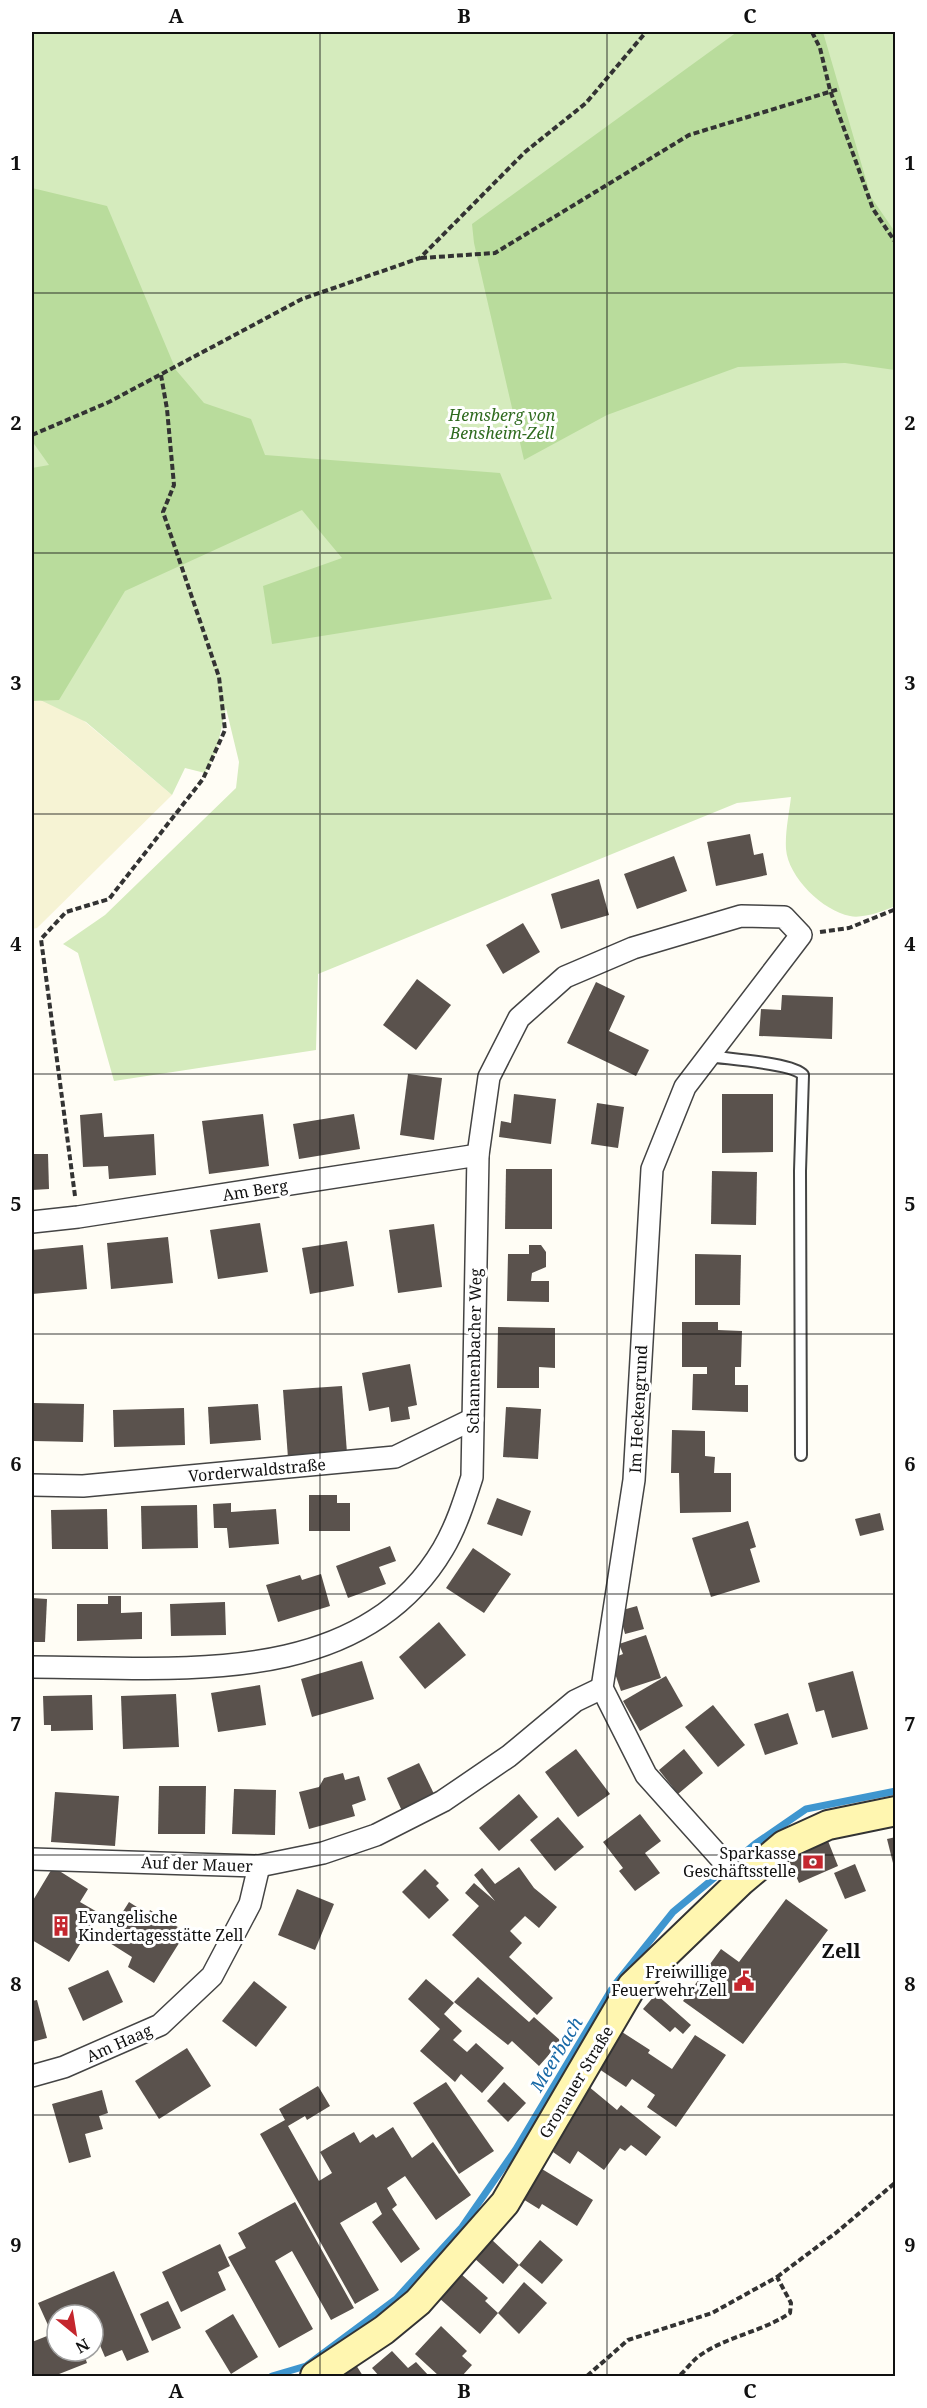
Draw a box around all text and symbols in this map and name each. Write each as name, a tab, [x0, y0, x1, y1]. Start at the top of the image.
text: A	[168, 2, 184, 29]
text: B	[457, 2, 471, 29]
text: C	[743, 2, 757, 29]
text: 1	[10, 149, 22, 176]
text: 1	[904, 149, 916, 176]
park label: Hemsberg von Bensheim-Zell	[448, 404, 556, 444]
text: 2	[10, 409, 22, 436]
text: 2	[904, 409, 916, 436]
text: 3	[10, 669, 22, 696]
text: 3	[904, 669, 916, 696]
text: 4	[10, 930, 22, 957]
text: 4	[904, 930, 916, 957]
street label: Am Berg	[221, 1174, 290, 1206]
text: 5	[10, 1190, 22, 1217]
text: 5	[904, 1190, 916, 1217]
street label: Schannenbacher Weg	[462, 1268, 486, 1434]
street label: Im Heckengrund	[624, 1344, 652, 1474]
text: 6	[10, 1450, 22, 1477]
text: 6	[904, 1450, 916, 1477]
street label: Vorderwaldstraße	[187, 1453, 327, 1487]
text: 7	[10, 1710, 22, 1737]
text: 7	[904, 1710, 916, 1737]
place label: Sparkasse Geschäftsstelle	[683, 1842, 796, 1882]
bank icon: Sparkasse Geschäftsstelle	[801, 1850, 825, 1874]
street label: Auf der Mauer	[141, 1851, 254, 1877]
place label: Evangelische Kindertagesstätte Zell	[78, 1906, 243, 1946]
building icon: Evangelische Kindertagesstätte Zell	[49, 1914, 73, 1938]
district label: Zell	[822, 1937, 860, 1964]
place label: Freiwillige Feuerwehr Zell	[611, 1961, 727, 2001]
public building icon: Freiwillige Feuerwehr Zell	[732, 1969, 756, 1993]
text: 8	[10, 1970, 22, 1997]
text: 8	[904, 1970, 916, 1997]
water label: Meerbach	[524, 2012, 588, 2097]
street label: Am Haag	[83, 2019, 156, 2067]
street label: Gronauer Straße	[534, 2022, 618, 2142]
text: 9	[10, 2231, 22, 2258]
text: 9	[904, 2231, 916, 2258]
north arrow	[45, 2303, 105, 2363]
text: N	[71, 2333, 93, 2359]
text: A	[168, 2377, 184, 2404]
text: B	[457, 2377, 471, 2404]
text: C	[743, 2377, 757, 2404]

